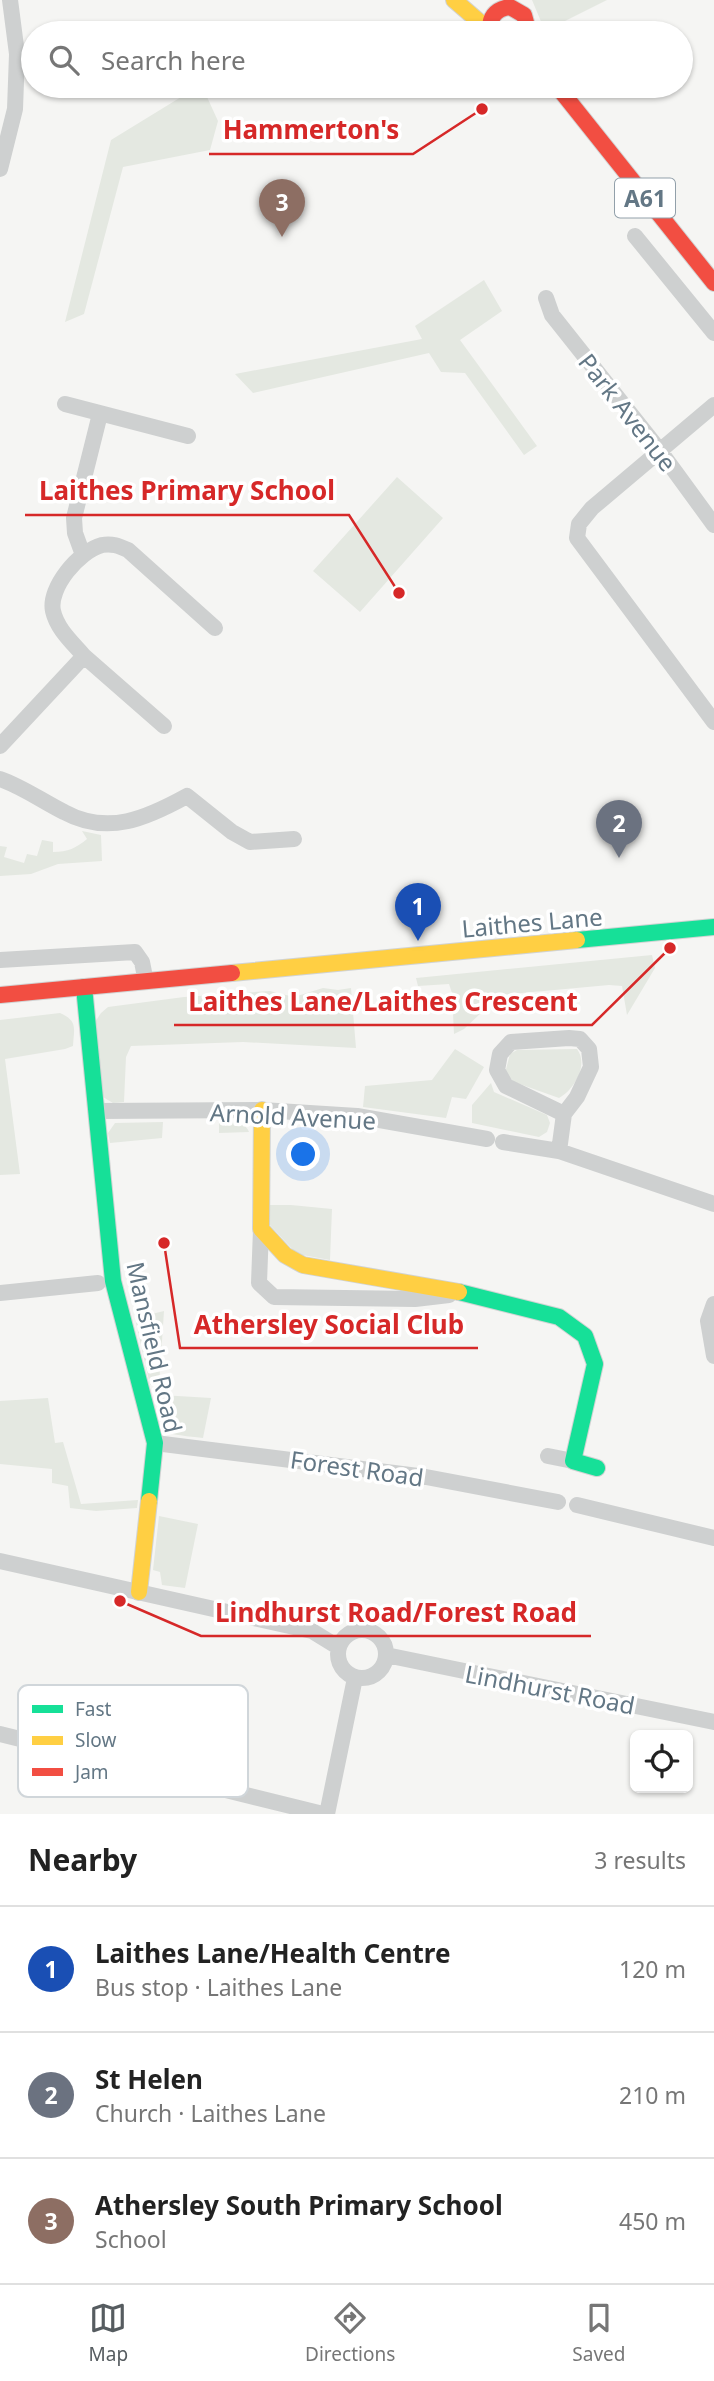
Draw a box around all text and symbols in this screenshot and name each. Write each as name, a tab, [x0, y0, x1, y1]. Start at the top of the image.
search box	[21, 21, 693, 98]
icon: search	[45, 41, 83, 79]
text: Search here	[101, 42, 246, 78]
callout: Hammerton's	[209, 107, 413, 154]
text: Hammerton's	[223, 111, 399, 147]
road number: A61	[615, 178, 675, 218]
pin: 3	[259, 179, 305, 237]
street label: Park Avenue	[572, 346, 684, 478]
callout: Laithes Primary School	[25, 468, 349, 515]
text: Laithes Primary School	[39, 472, 335, 508]
pin: 2	[596, 800, 642, 858]
pin: 1	[395, 883, 441, 941]
street label: Laithes Lane	[460, 899, 604, 945]
callout: Laithes Lane/Laithes Crescent	[174, 978, 592, 1025]
text: Laithes Lane/Laithes Crescent	[188, 983, 578, 1019]
street label: Arnold Avenue	[209, 1095, 377, 1137]
your location	[286, 1137, 320, 1171]
street label: Mansfield Road	[119, 1258, 191, 1436]
callout: Athersley Social Club	[180, 1301, 478, 1348]
text: Athersley Social Club	[194, 1306, 464, 1342]
street label: Forest Road	[288, 1442, 426, 1494]
callout: Lindhurst Road/Forest Road	[201, 1589, 591, 1636]
text: Lindhurst Road/Forest Road	[215, 1594, 577, 1630]
street label: Lindhurst Road	[462, 1656, 638, 1722]
legend	[18, 1685, 248, 1797]
text: Fast	[75, 1696, 112, 1722]
text: Slow	[75, 1727, 116, 1753]
map controls	[630, 1730, 693, 1793]
button: locate	[630, 1730, 693, 1793]
text: Jam	[73, 1759, 109, 1785]
text: Nearby	[28, 1839, 137, 1880]
text: 3 results	[594, 1844, 686, 1876]
text: Laithes Lane/Health Centre	[95, 1935, 450, 1971]
text: 1	[44, 1953, 58, 1985]
text: 120 m	[619, 1953, 686, 1985]
text: Bus stop · Laithes Lane	[95, 1971, 342, 2003]
text: St Helen	[95, 2061, 203, 2097]
text: 2	[44, 2079, 58, 2111]
text: 210 m	[619, 2079, 686, 2111]
text: Church · Laithes Lane	[95, 2097, 326, 2129]
text: Athersley South Primary School	[95, 2187, 503, 2223]
text: 3	[44, 2205, 58, 2237]
text: 450 m	[619, 2205, 686, 2237]
text: School	[95, 2223, 167, 2255]
tab: Map	[89, 2299, 128, 2367]
tab: Directions	[305, 2299, 395, 2367]
tab: Saved	[572, 2299, 625, 2367]

